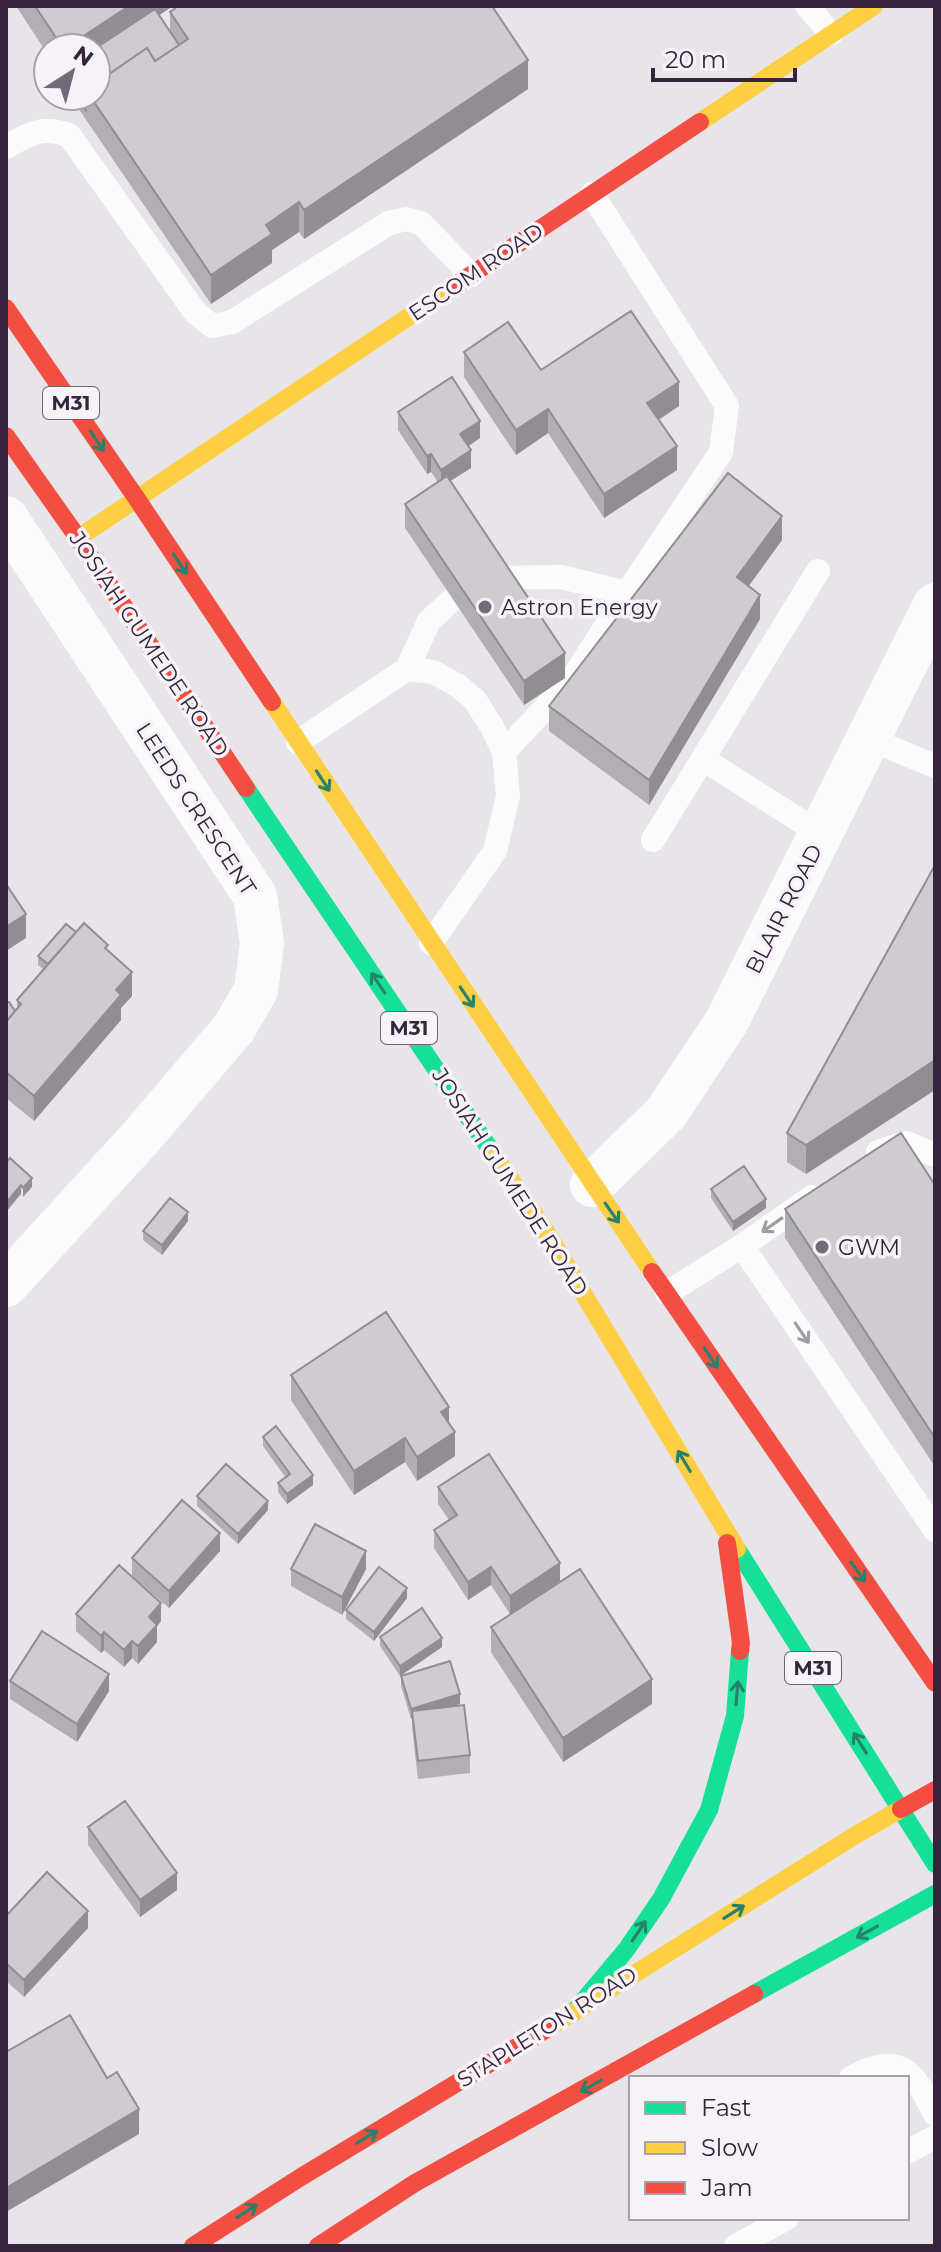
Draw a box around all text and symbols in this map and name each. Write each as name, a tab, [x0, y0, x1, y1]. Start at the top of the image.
north arrow	[32, 32, 112, 112]
scale bar	[653, 32, 795, 82]
text: N	[68, 40, 99, 72]
text: 20 m	[665, 45, 726, 74]
street label: ESCOM ROAD	[404, 217, 548, 327]
road number: M31	[43, 387, 99, 419]
one-way arrow	[89, 430, 105, 452]
street label: JOSIAH GUMEDE ROAD	[63, 525, 235, 762]
one-way arrow	[172, 552, 188, 575]
place label: Astron Energy	[501, 594, 658, 621]
marker: Astron Energy	[476, 598, 494, 616]
street label: LEEDS CRESCENT	[130, 718, 262, 901]
one-way arrow	[315, 769, 332, 791]
street label: BLAIR ROAD	[740, 840, 828, 978]
one-way arrow	[370, 972, 386, 994]
one-way arrow	[459, 986, 475, 1008]
road number: M31	[381, 1012, 437, 1044]
street label: JOSIAH GUMEDE ROAD	[426, 1062, 594, 1301]
one-way arrow	[604, 1202, 620, 1224]
one-way arrow	[761, 1217, 783, 1233]
place label: GWM	[838, 1234, 900, 1261]
marker: GWM	[813, 1238, 831, 1256]
one-way arrow	[794, 1322, 810, 1344]
one-way arrow	[703, 1346, 719, 1368]
one-way arrow	[676, 1450, 692, 1473]
one-way arrow	[850, 1560, 866, 1582]
road number: M31	[785, 1652, 841, 1684]
one-way arrow	[730, 1680, 745, 1707]
one-way arrow	[851, 1732, 867, 1755]
one-way arrow	[722, 1903, 744, 1920]
one-way arrow	[631, 1920, 648, 1942]
one-way arrow	[856, 1924, 879, 1940]
street label: STAPLETON ROAD	[452, 1961, 642, 2093]
legend	[629, 2076, 909, 2220]
one-way arrow	[579, 2079, 603, 2094]
text: Fast	[701, 2093, 752, 2122]
one-way arrow	[355, 2129, 378, 2145]
text: Slow	[701, 2133, 758, 2162]
text: Jam	[700, 2173, 753, 2202]
one-way arrow	[235, 2203, 258, 2219]

